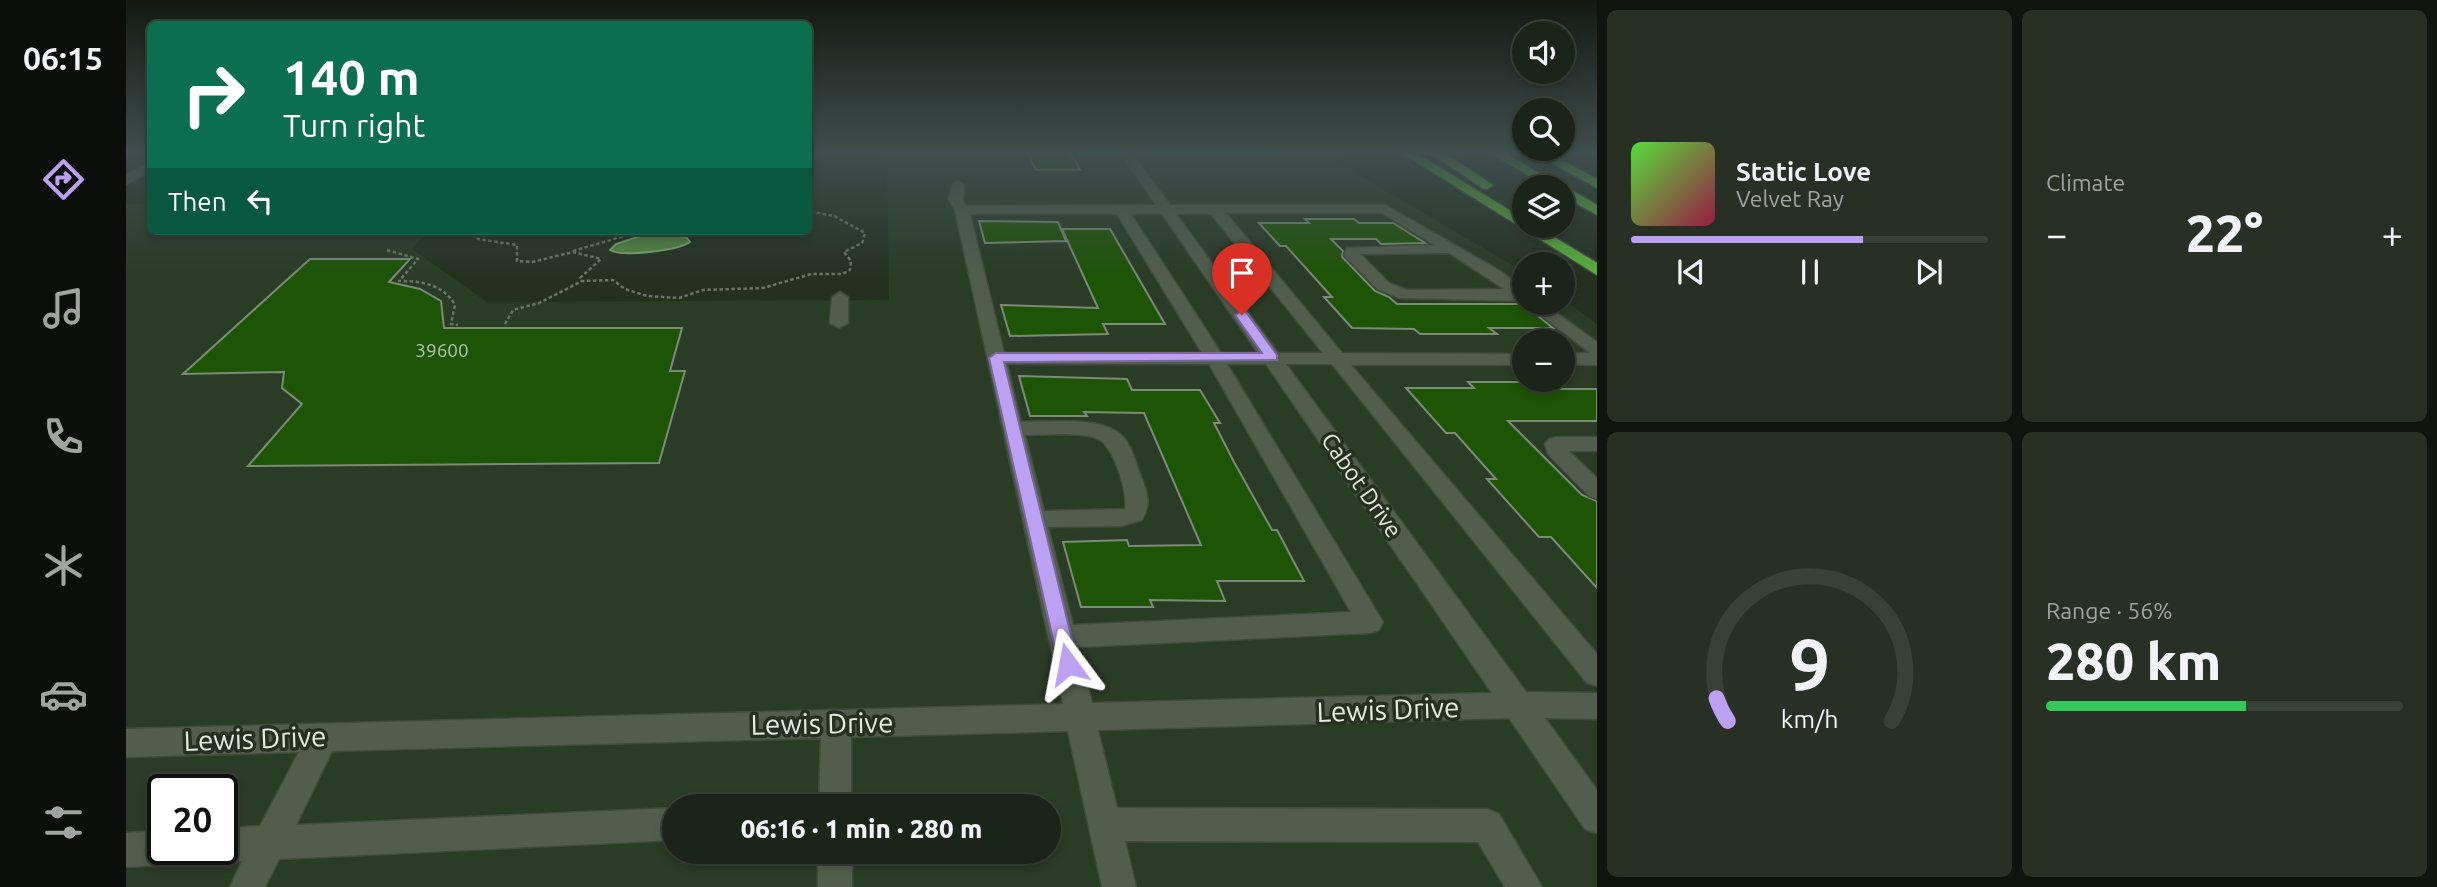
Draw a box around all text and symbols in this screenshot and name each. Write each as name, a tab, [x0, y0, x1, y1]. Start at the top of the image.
map controls	[1512, 21, 1575, 392]
button: sound	[1512, 21, 1575, 84]
text: 06:15	[23, 40, 103, 76]
icon: right	[168, 49, 259, 140]
text: 140 m	[283, 49, 420, 104]
button: search	[1512, 98, 1575, 161]
text: Turn right	[283, 107, 425, 143]
icon: directions	[39, 155, 88, 204]
text: Static Love	[1736, 157, 1871, 186]
text: Climate	[2046, 170, 2125, 195]
button: layers	[1512, 175, 1575, 238]
icon: left	[241, 182, 279, 220]
text: Velvet Ray	[1736, 186, 1844, 211]
text: Then	[168, 187, 227, 216]
text: 22°	[2186, 204, 2263, 262]
text: −	[2046, 213, 2067, 255]
text: +	[2382, 213, 2403, 255]
pin	[1212, 243, 1272, 315]
button: +	[1512, 252, 1575, 315]
icon: previous	[1672, 253, 1710, 291]
icon: pause	[1791, 253, 1829, 291]
icon: next	[1910, 253, 1948, 291]
icon: arrive	[1223, 254, 1261, 292]
icon: music	[39, 284, 88, 333]
button: −	[1512, 329, 1575, 392]
house number: 39600	[415, 339, 469, 361]
icon: phone	[39, 412, 88, 461]
street label: Cabot Drive	[1317, 428, 1407, 542]
icon: climate	[39, 541, 88, 590]
text: Range · 56%	[2046, 598, 2173, 623]
text: 9	[1789, 623, 1830, 705]
position arrow	[1031, 627, 1105, 701]
text: 280 km	[2046, 632, 2221, 690]
icon: car	[39, 670, 88, 719]
street label: Lewis Drive	[1316, 691, 1460, 727]
text: km/h	[1781, 704, 1838, 732]
street label: Lewis Drive	[750, 706, 894, 740]
street label: Lewis Drive	[183, 720, 327, 756]
speed limit sign: 20	[147, 774, 238, 865]
icon: filters	[39, 798, 88, 847]
text: 06:16 · 1 min · 280 m	[741, 814, 982, 843]

